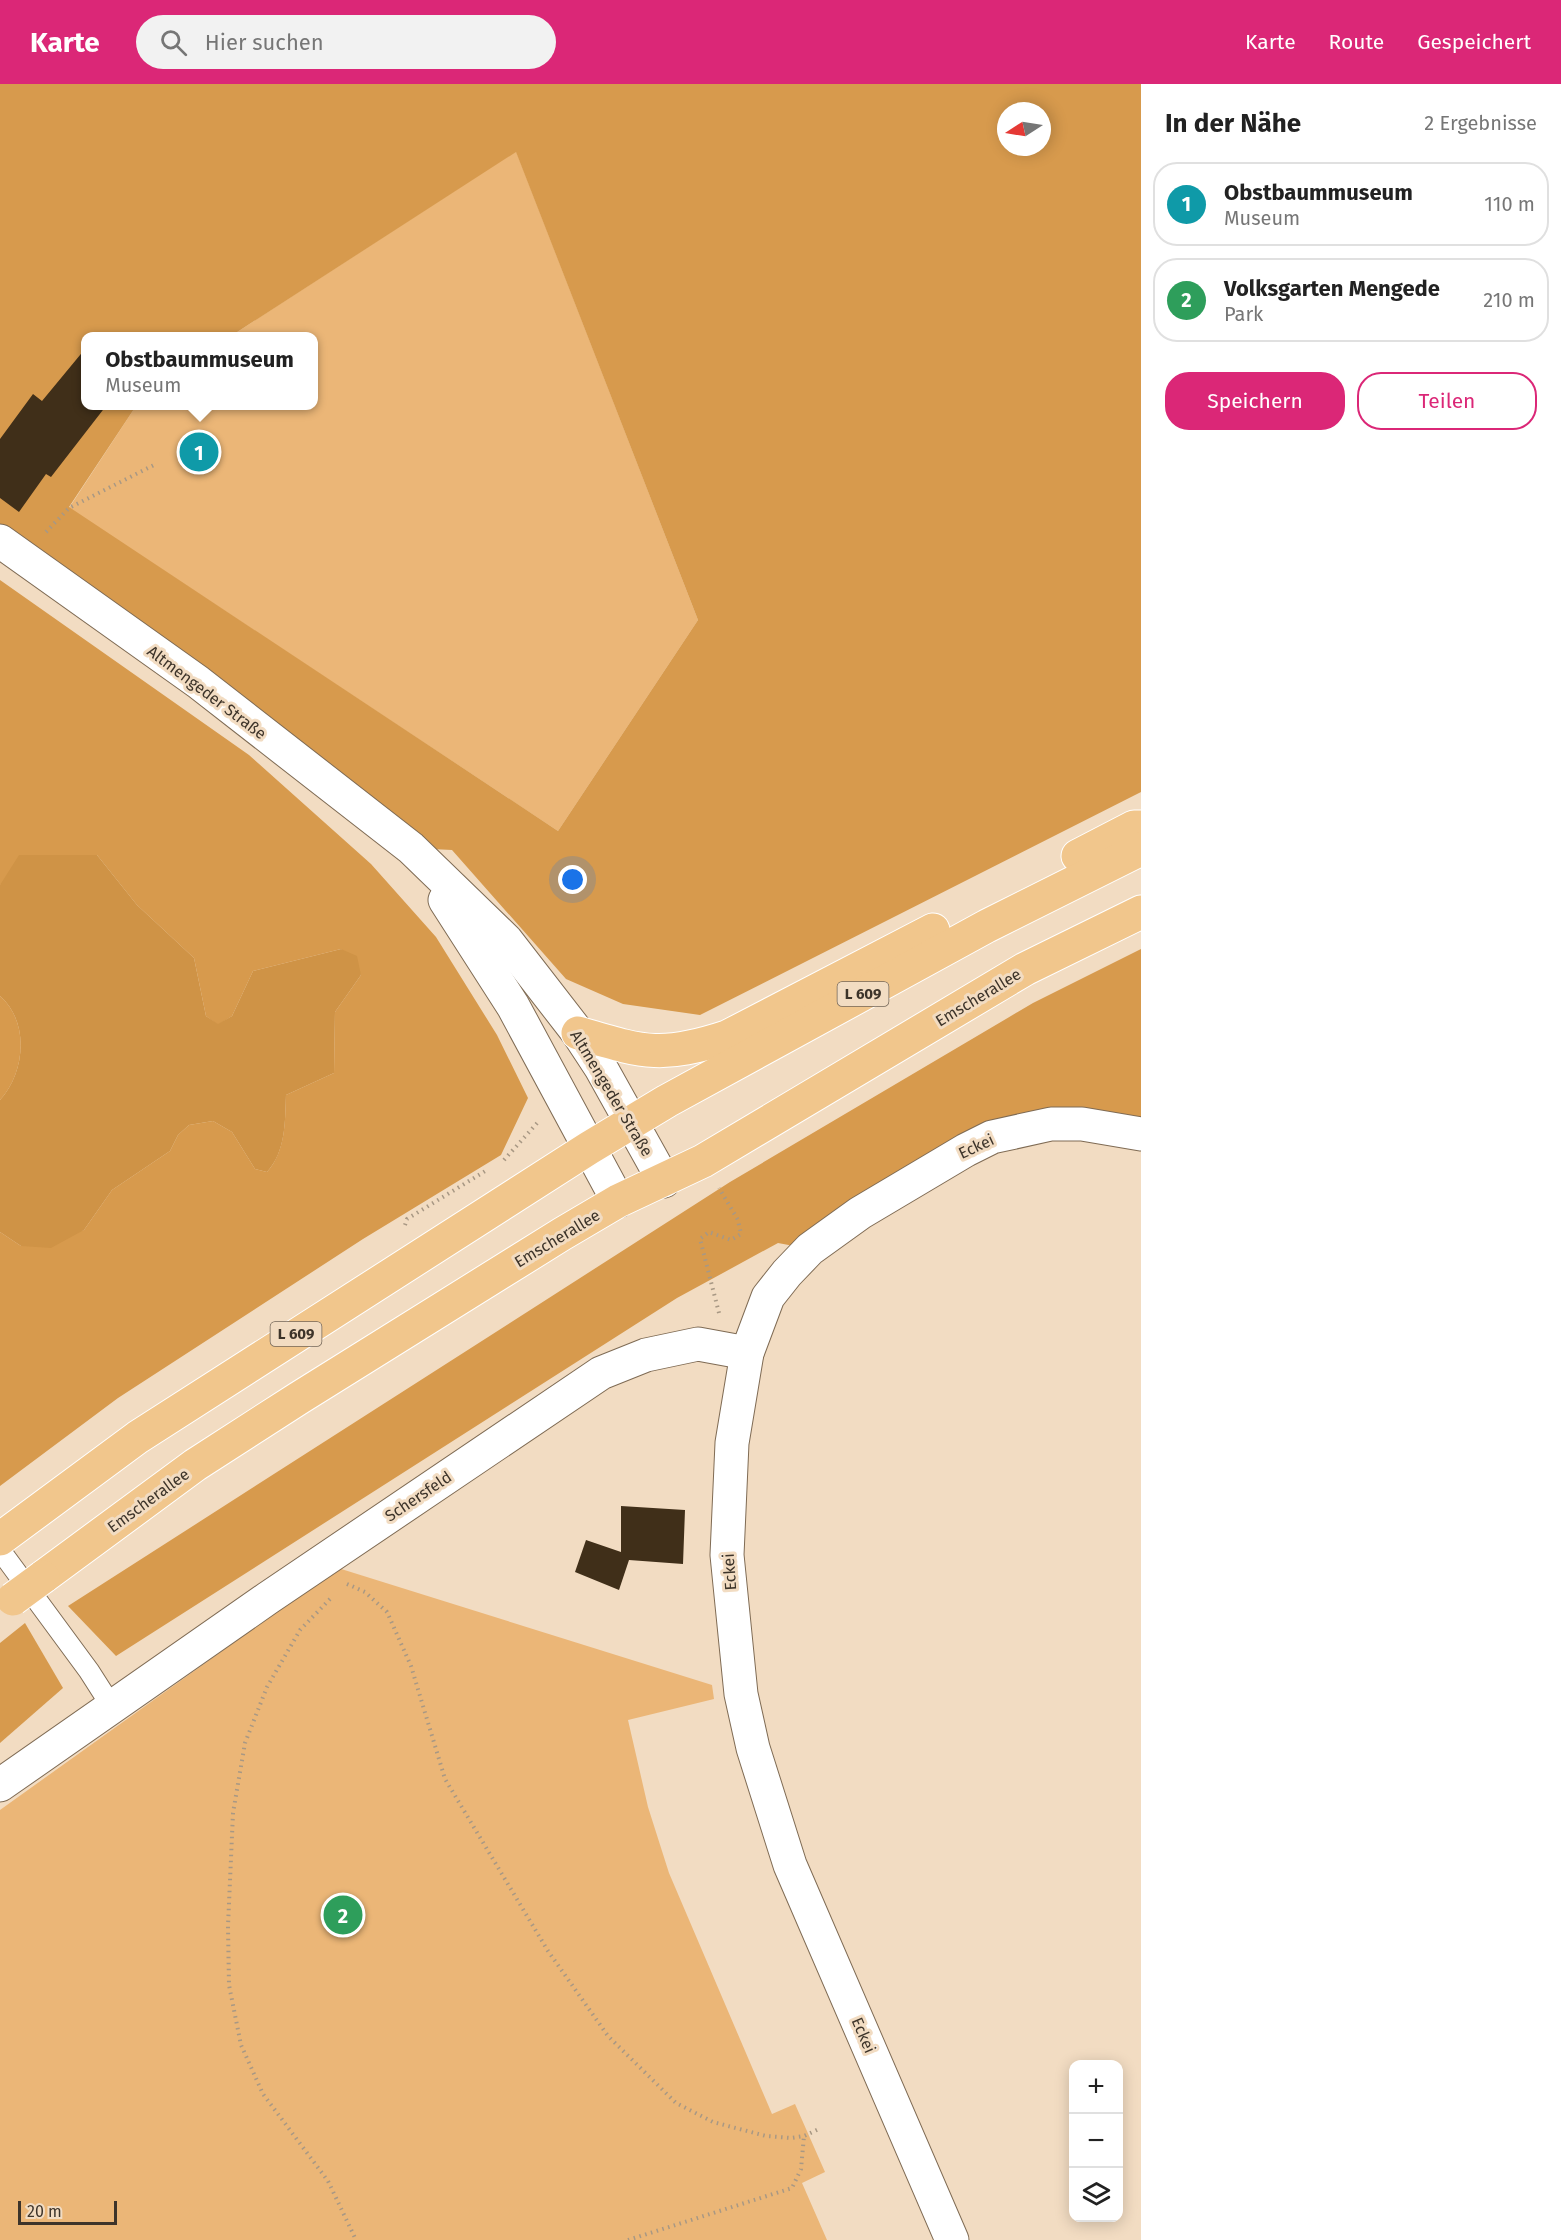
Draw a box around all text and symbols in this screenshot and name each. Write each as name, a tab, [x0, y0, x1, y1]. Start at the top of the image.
search box	[136, 15, 556, 69]
text: Karte	[30, 26, 100, 59]
icon: search	[157, 26, 190, 59]
text: Hier suchen	[205, 29, 324, 56]
text: Karte	[1245, 29, 1296, 55]
text: Route	[1329, 29, 1384, 55]
text: Gespeichert	[1417, 29, 1531, 55]
north arrow	[997, 102, 1051, 156]
text: In der Nähe	[1165, 108, 1301, 139]
text: 2 Ergebnisse	[1424, 111, 1537, 135]
text: Obstbaummuseum	[1224, 179, 1413, 206]
text: 1	[1182, 192, 1191, 216]
text: 110 m	[1484, 192, 1535, 216]
text: Museum	[1224, 206, 1300, 230]
text: Volksgarten Mengede	[1224, 275, 1440, 302]
text: 2	[1181, 288, 1192, 312]
text: 210 m	[1483, 288, 1535, 312]
text: Park	[1224, 302, 1263, 326]
popup	[81, 332, 318, 410]
text: Obstbaummuseum	[105, 346, 294, 373]
button: Speichern	[1165, 372, 1345, 430]
button: Teilen	[1357, 372, 1537, 430]
text: Museum	[105, 373, 181, 397]
pin: 1	[180, 430, 218, 475]
street label: Altmengeder Straße	[143, 641, 270, 743]
your location	[558, 865, 587, 894]
street label: Emscherallee	[932, 965, 1024, 1030]
road number: L 609	[838, 982, 888, 1006]
street label: Altmengeder Straße	[566, 1027, 657, 1160]
street label: Eckei	[955, 1130, 997, 1163]
street label: Emscherallee	[511, 1206, 603, 1271]
road number: L 609	[270, 1322, 322, 1346]
street label: Emscherallee	[104, 1464, 193, 1536]
street label: Schersfeld	[381, 1467, 455, 1526]
street label: Eckei	[719, 1553, 740, 1591]
pin: 2	[324, 1892, 362, 1938]
street label: Eckei	[848, 2014, 880, 2056]
map controls	[1069, 2060, 1123, 2222]
button: +	[1069, 2060, 1123, 2114]
button: −	[1069, 2114, 1123, 2168]
button: layers	[1069, 2168, 1123, 2222]
scale bar	[18, 2198, 117, 2226]
text: 20 m	[27, 2202, 62, 2221]

